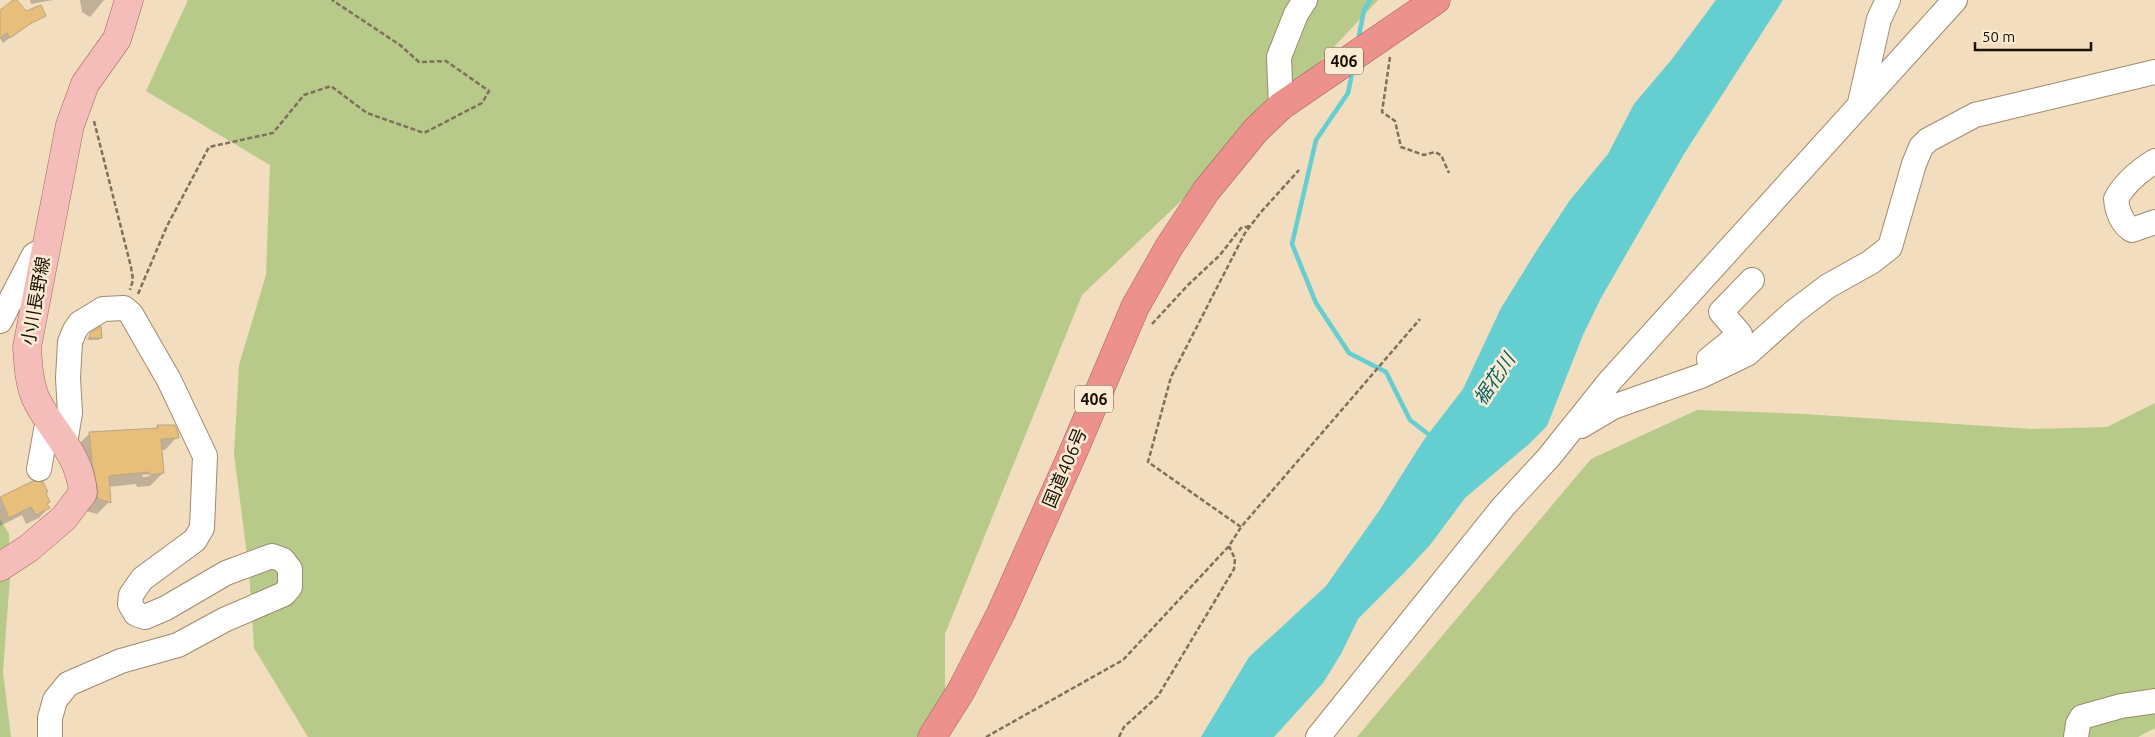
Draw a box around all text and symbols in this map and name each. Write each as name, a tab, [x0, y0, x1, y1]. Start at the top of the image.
scale bar	[1975, 20, 2091, 52]
text: 50 m	[1982, 28, 2015, 45]
road number: 406	[1325, 48, 1363, 74]
street label: 小川長野線	[17, 255, 53, 347]
water label: 裾花川	[1469, 348, 1520, 409]
road number: 406	[1075, 386, 1113, 412]
street label: 国道406号	[1038, 425, 1090, 510]

